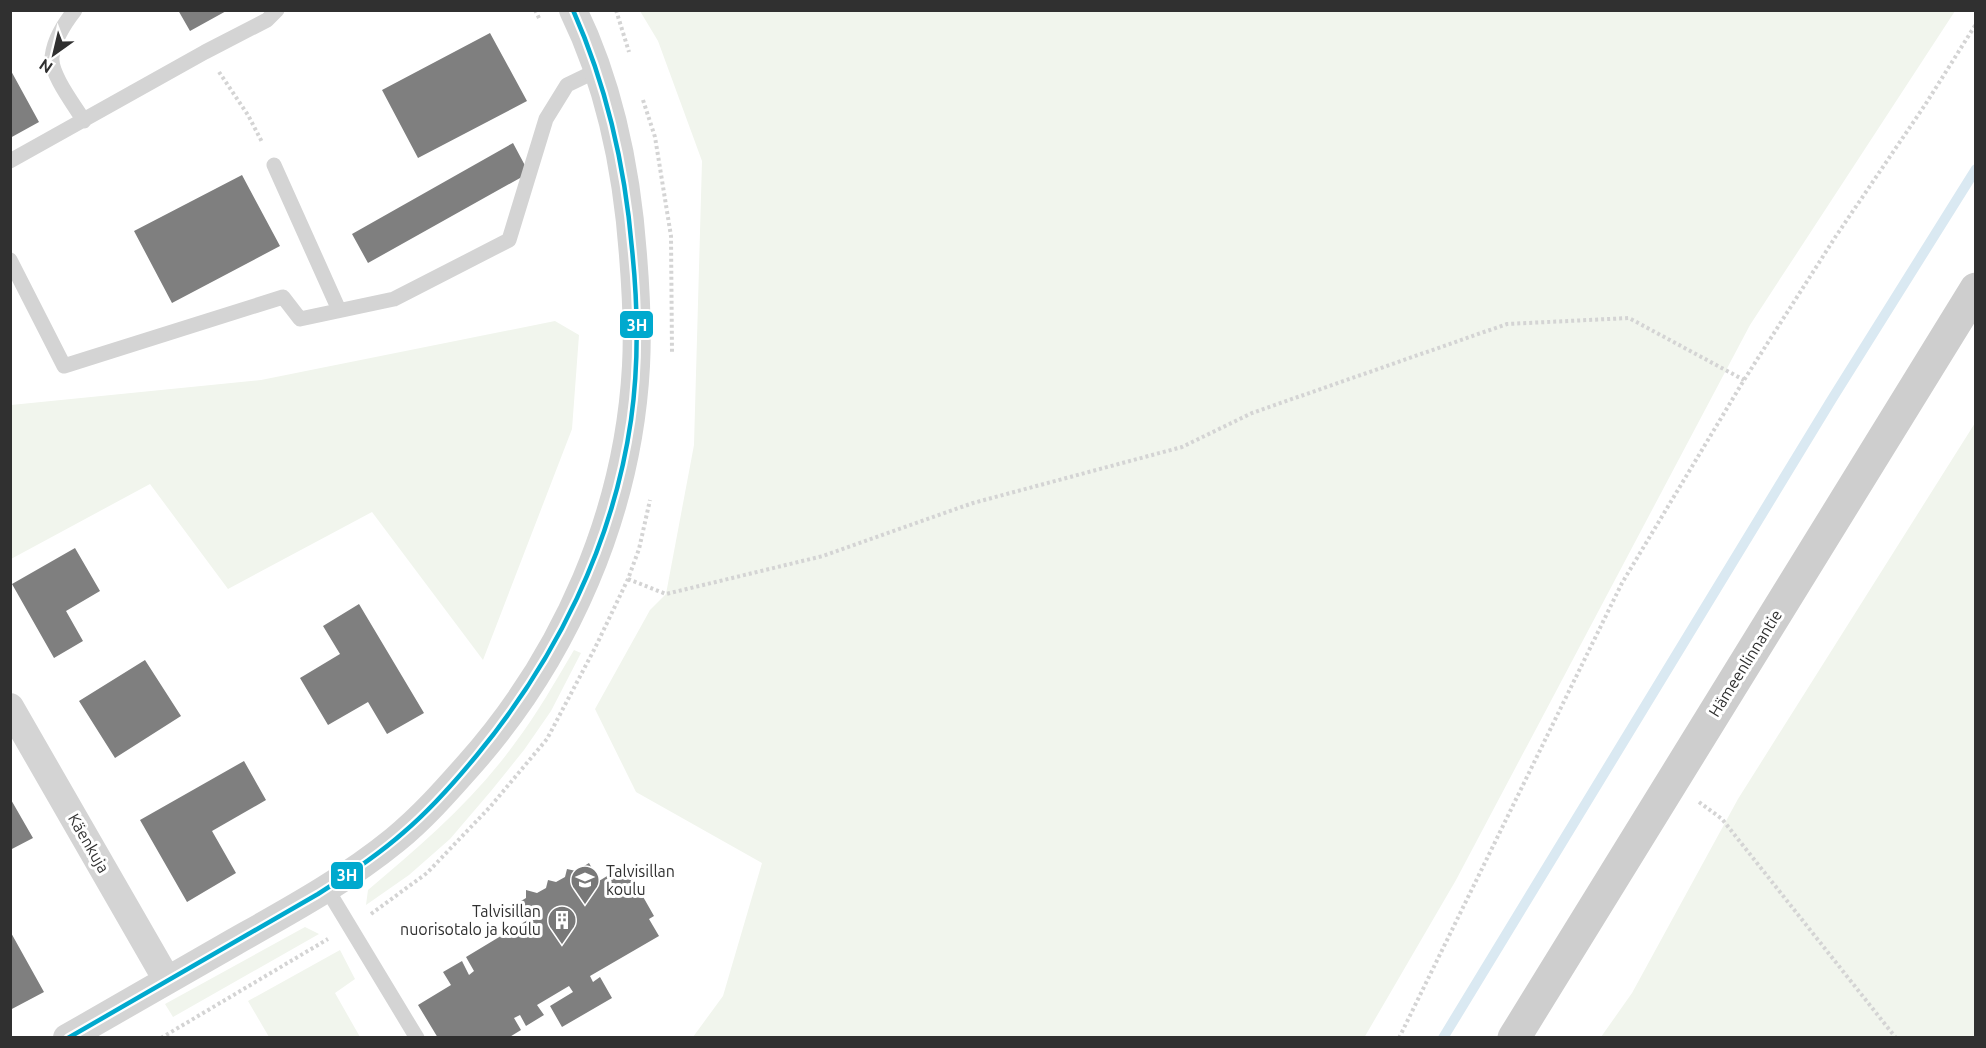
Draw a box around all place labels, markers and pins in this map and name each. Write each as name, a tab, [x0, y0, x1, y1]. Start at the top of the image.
place label: Talvisillan koulu	[606, 862, 675, 898]
school or university icon: Talvisillan koulu	[569, 864, 601, 906]
place label: Talvisillan nuorisotalo ja koulu	[400, 902, 541, 938]
building icon: Talvisillan nuorisotalo ja koulu	[546, 904, 578, 946]

